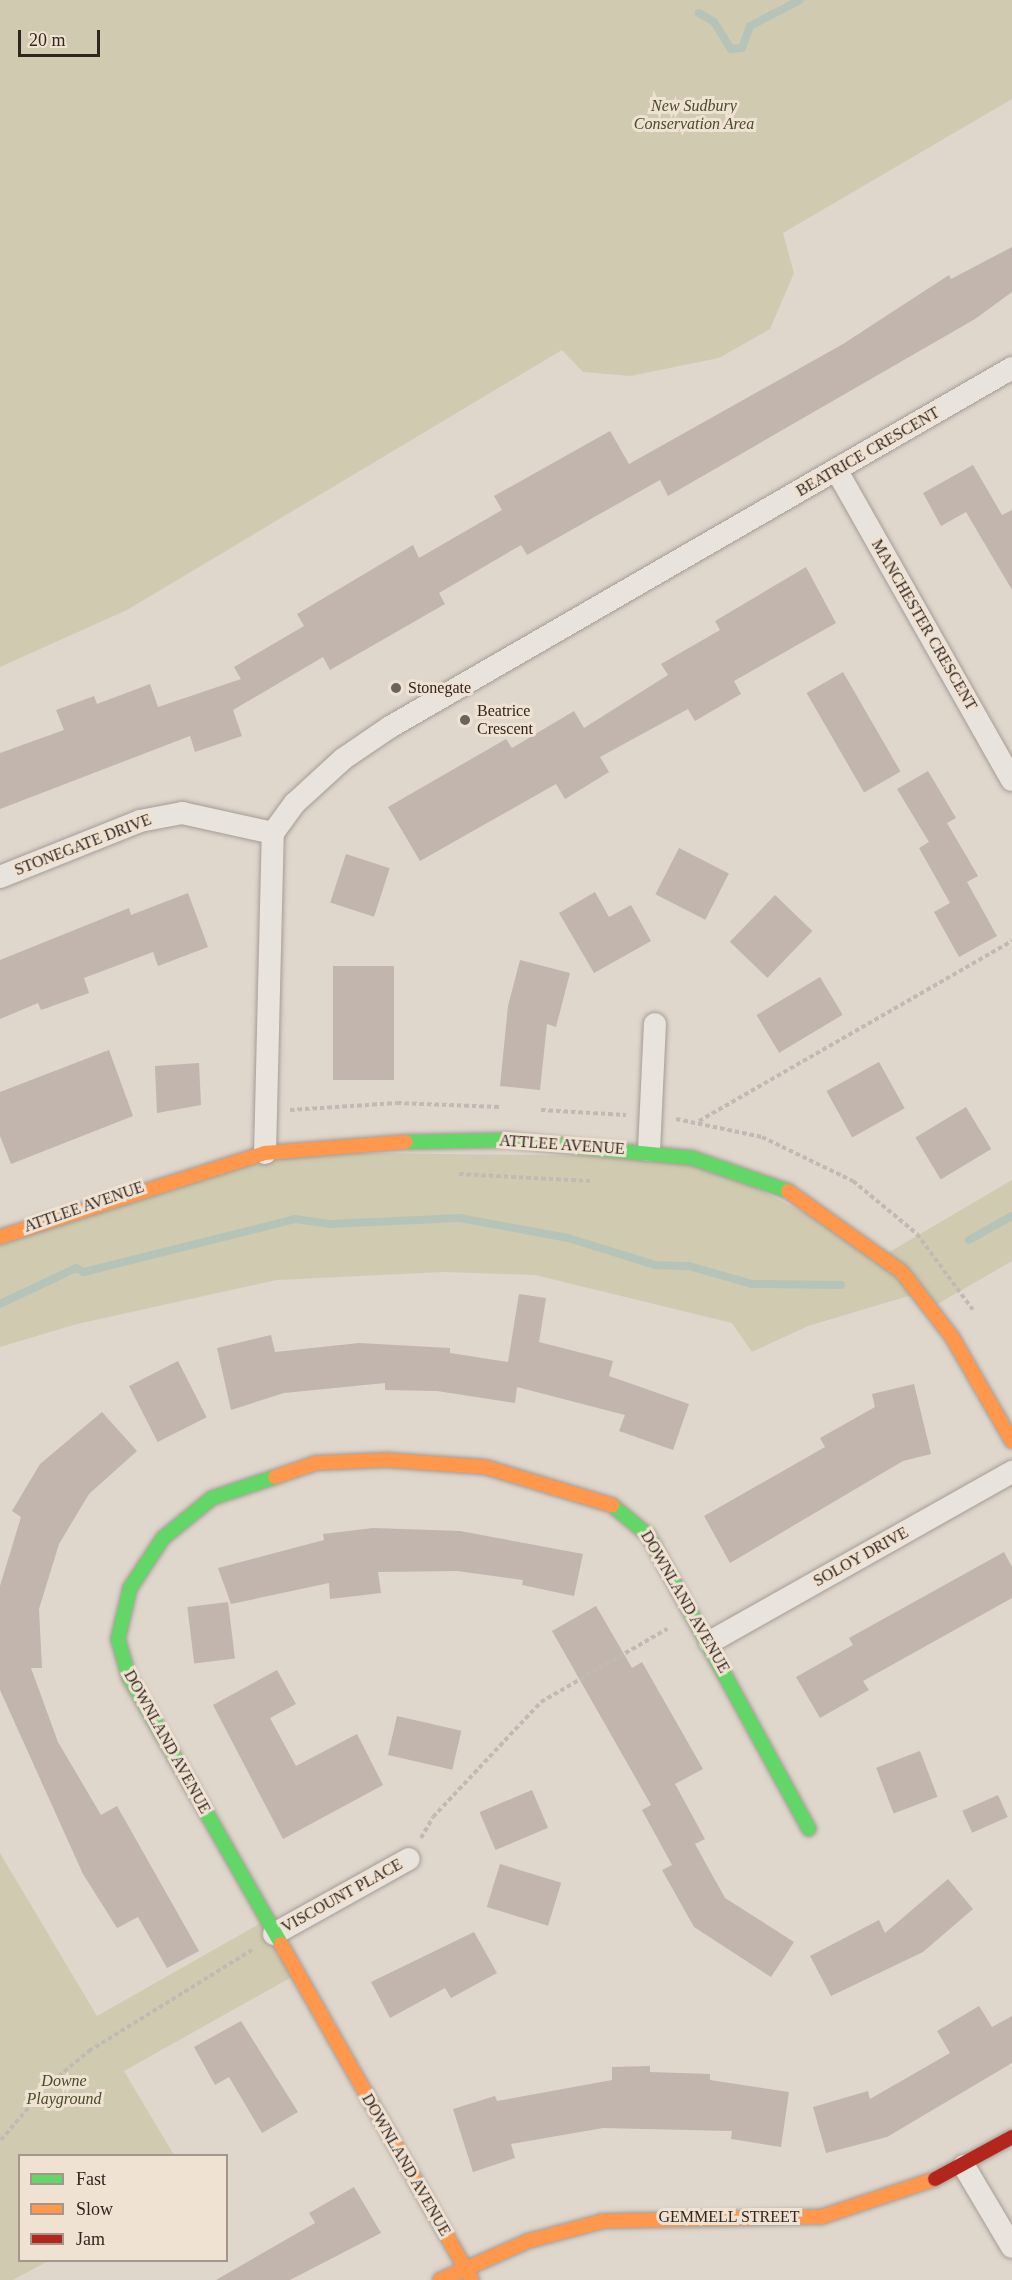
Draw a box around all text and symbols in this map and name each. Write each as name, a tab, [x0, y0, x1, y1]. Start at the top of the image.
scale bar	[21, 18, 104, 56]
text: 20 m	[29, 30, 66, 50]
park label: New Sudbury Conservation Area	[634, 96, 754, 134]
street label: BEATRICE CRESCENT	[793, 403, 943, 501]
street label: MANCHESTER CRESCENT	[867, 536, 981, 714]
place label: Stonegate	[408, 678, 471, 698]
marker: Stonegate	[389, 681, 403, 695]
place label: Beatrice Crescent	[477, 701, 533, 739]
marker: Beatrice Crescent	[458, 713, 472, 727]
street label: STONEGATE DRIVE	[12, 810, 154, 880]
street label: ATTLEE AVENUE	[498, 1131, 626, 1159]
street label: ATTLEE AVENUE	[21, 1177, 147, 1237]
street label: SOLOY DRIVE	[810, 1523, 912, 1591]
street label: DOWNLAND AVENUE	[636, 1527, 734, 1677]
street label: DOWNLAND AVENUE	[119, 1667, 215, 1817]
street label: VISCOUNT PLACE	[278, 1855, 406, 1937]
park label: Downe Playground	[27, 2071, 101, 2109]
street label: DOWNLAND AVENUE	[357, 2090, 455, 2240]
legend	[18, 2154, 228, 2262]
text: Fast	[76, 2169, 106, 2189]
text: Slow	[76, 2199, 113, 2219]
street label: GEMMELL STREET	[658, 2207, 800, 2227]
text: Jam	[76, 2229, 105, 2249]

